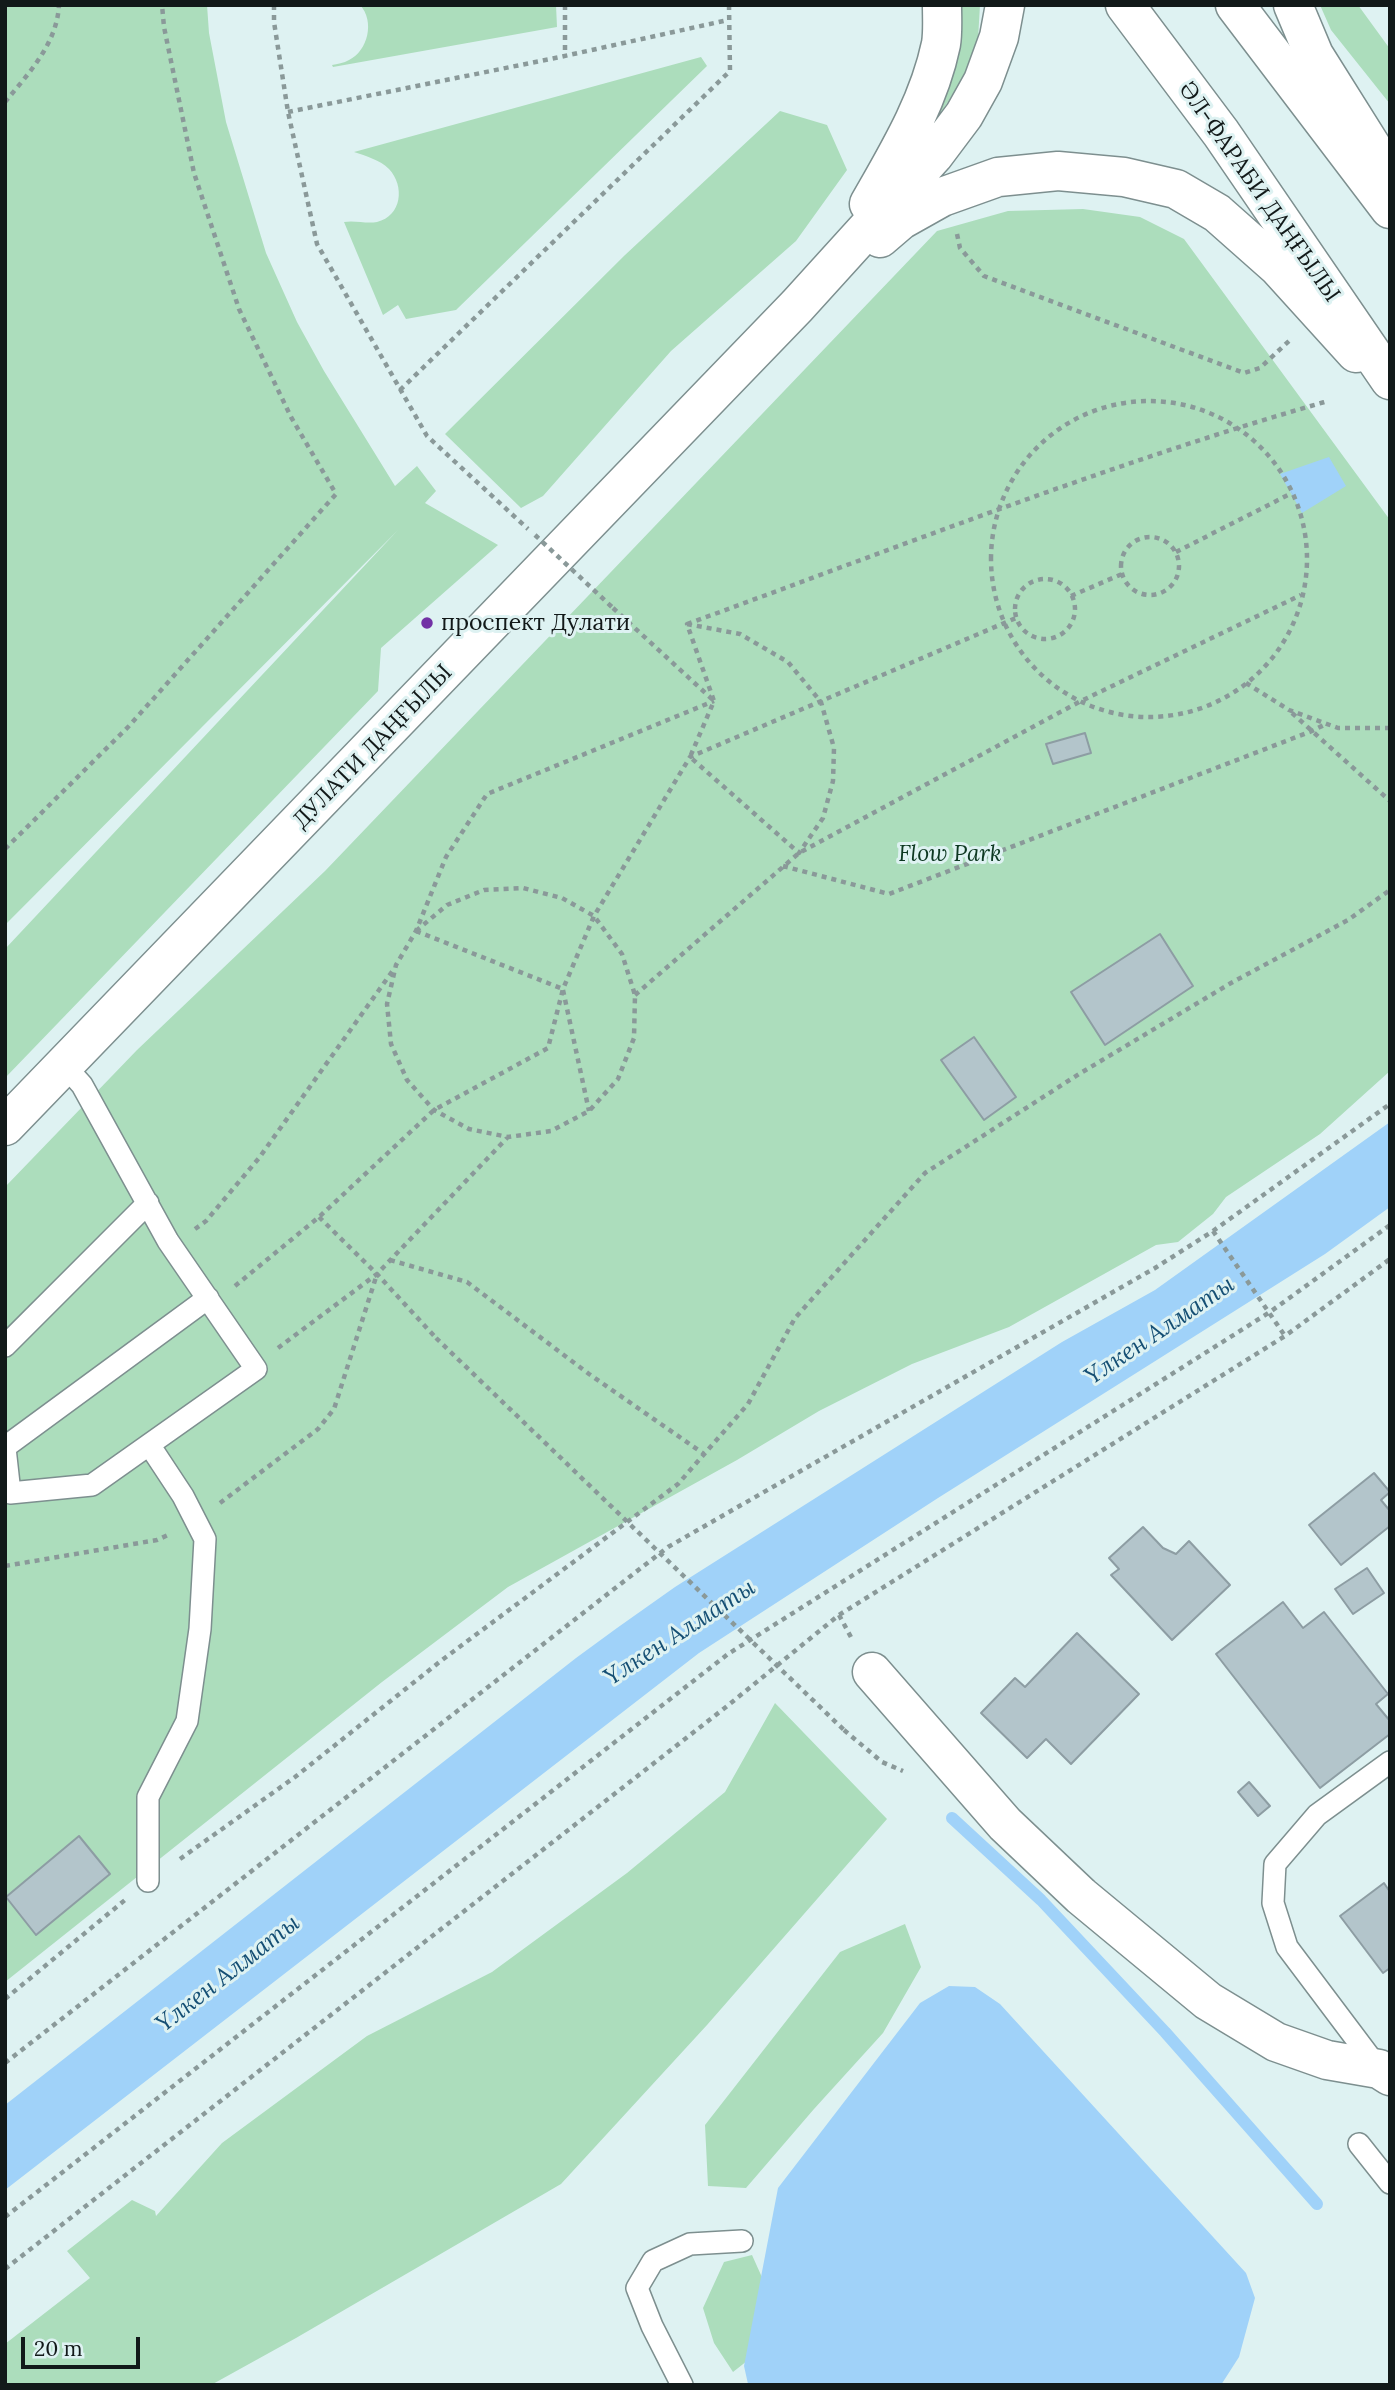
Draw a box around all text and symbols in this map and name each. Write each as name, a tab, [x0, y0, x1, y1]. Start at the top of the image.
street label: ӘЛ-ФАРАБИ ДАҢҒЫЛЫ	[1172, 76, 1346, 308]
place label: проспект Дулати	[441, 609, 630, 637]
marker: проспект Дулати	[419, 615, 435, 631]
street label: ДУЛАТИ ДАҢҒЫЛЫ	[288, 659, 458, 835]
park label: Flow Park	[898, 840, 1002, 868]
water label: Үлкен Алматы	[1080, 1270, 1240, 1392]
water label: Үлкен Алматы	[599, 1573, 761, 1693]
water label: Үлкен Алматы	[150, 1909, 306, 2039]
scale bar	[24, 2324, 144, 2368]
text: 20 m	[34, 2335, 83, 2362]

